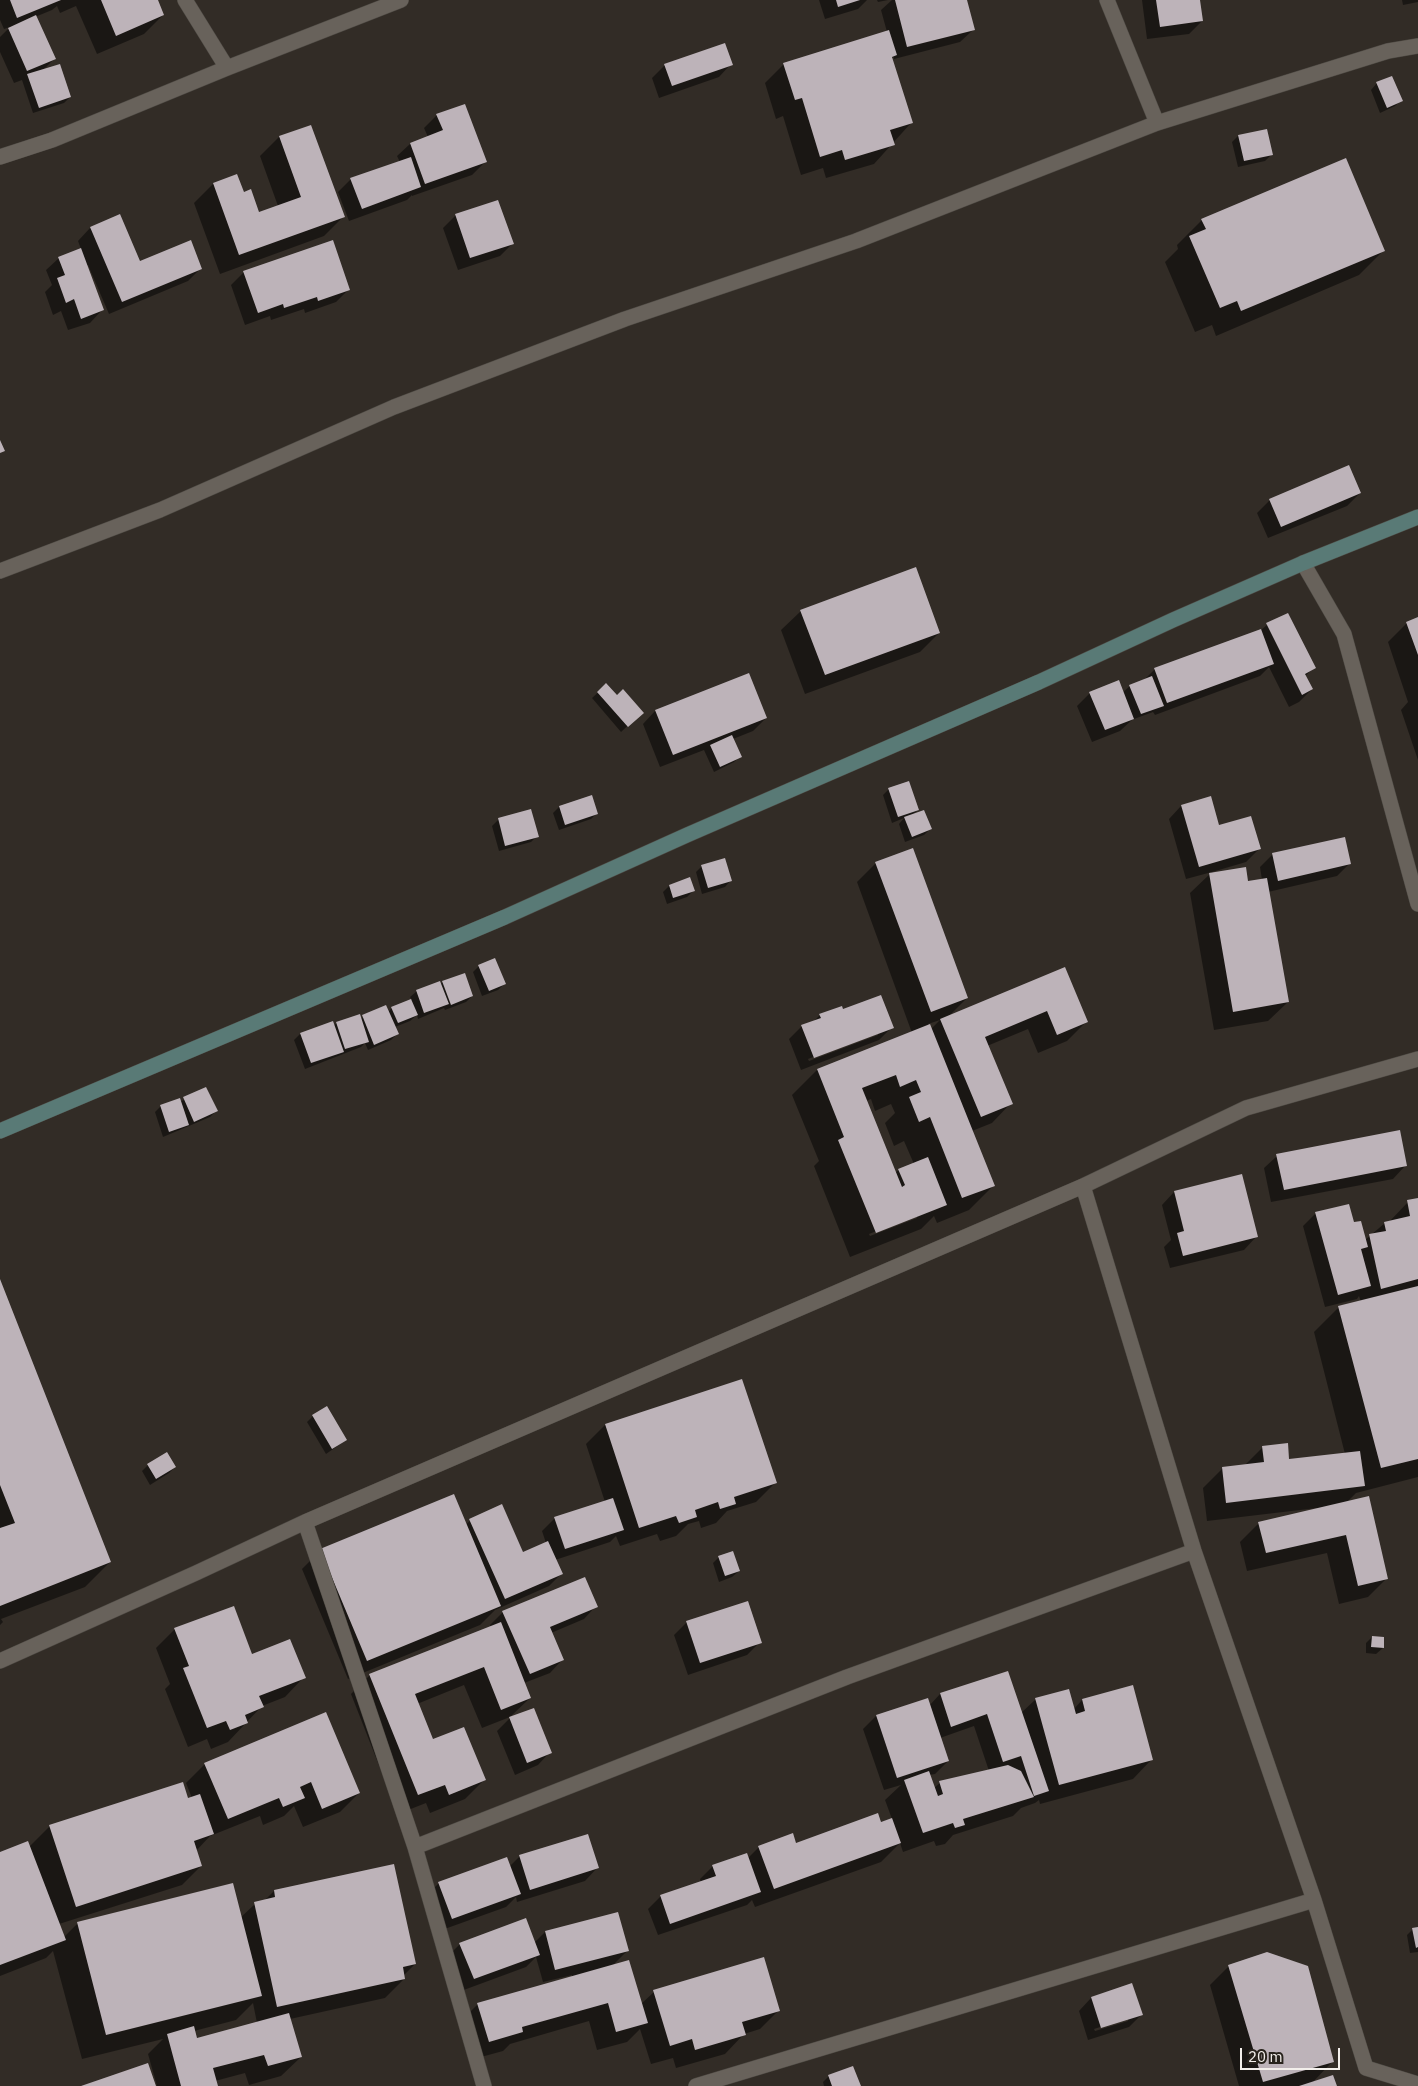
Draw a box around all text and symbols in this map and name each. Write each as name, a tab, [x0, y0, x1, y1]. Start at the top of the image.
scale bar	[1243, 2038, 1343, 2070]
text: 20 m	[1248, 2047, 1283, 2066]

